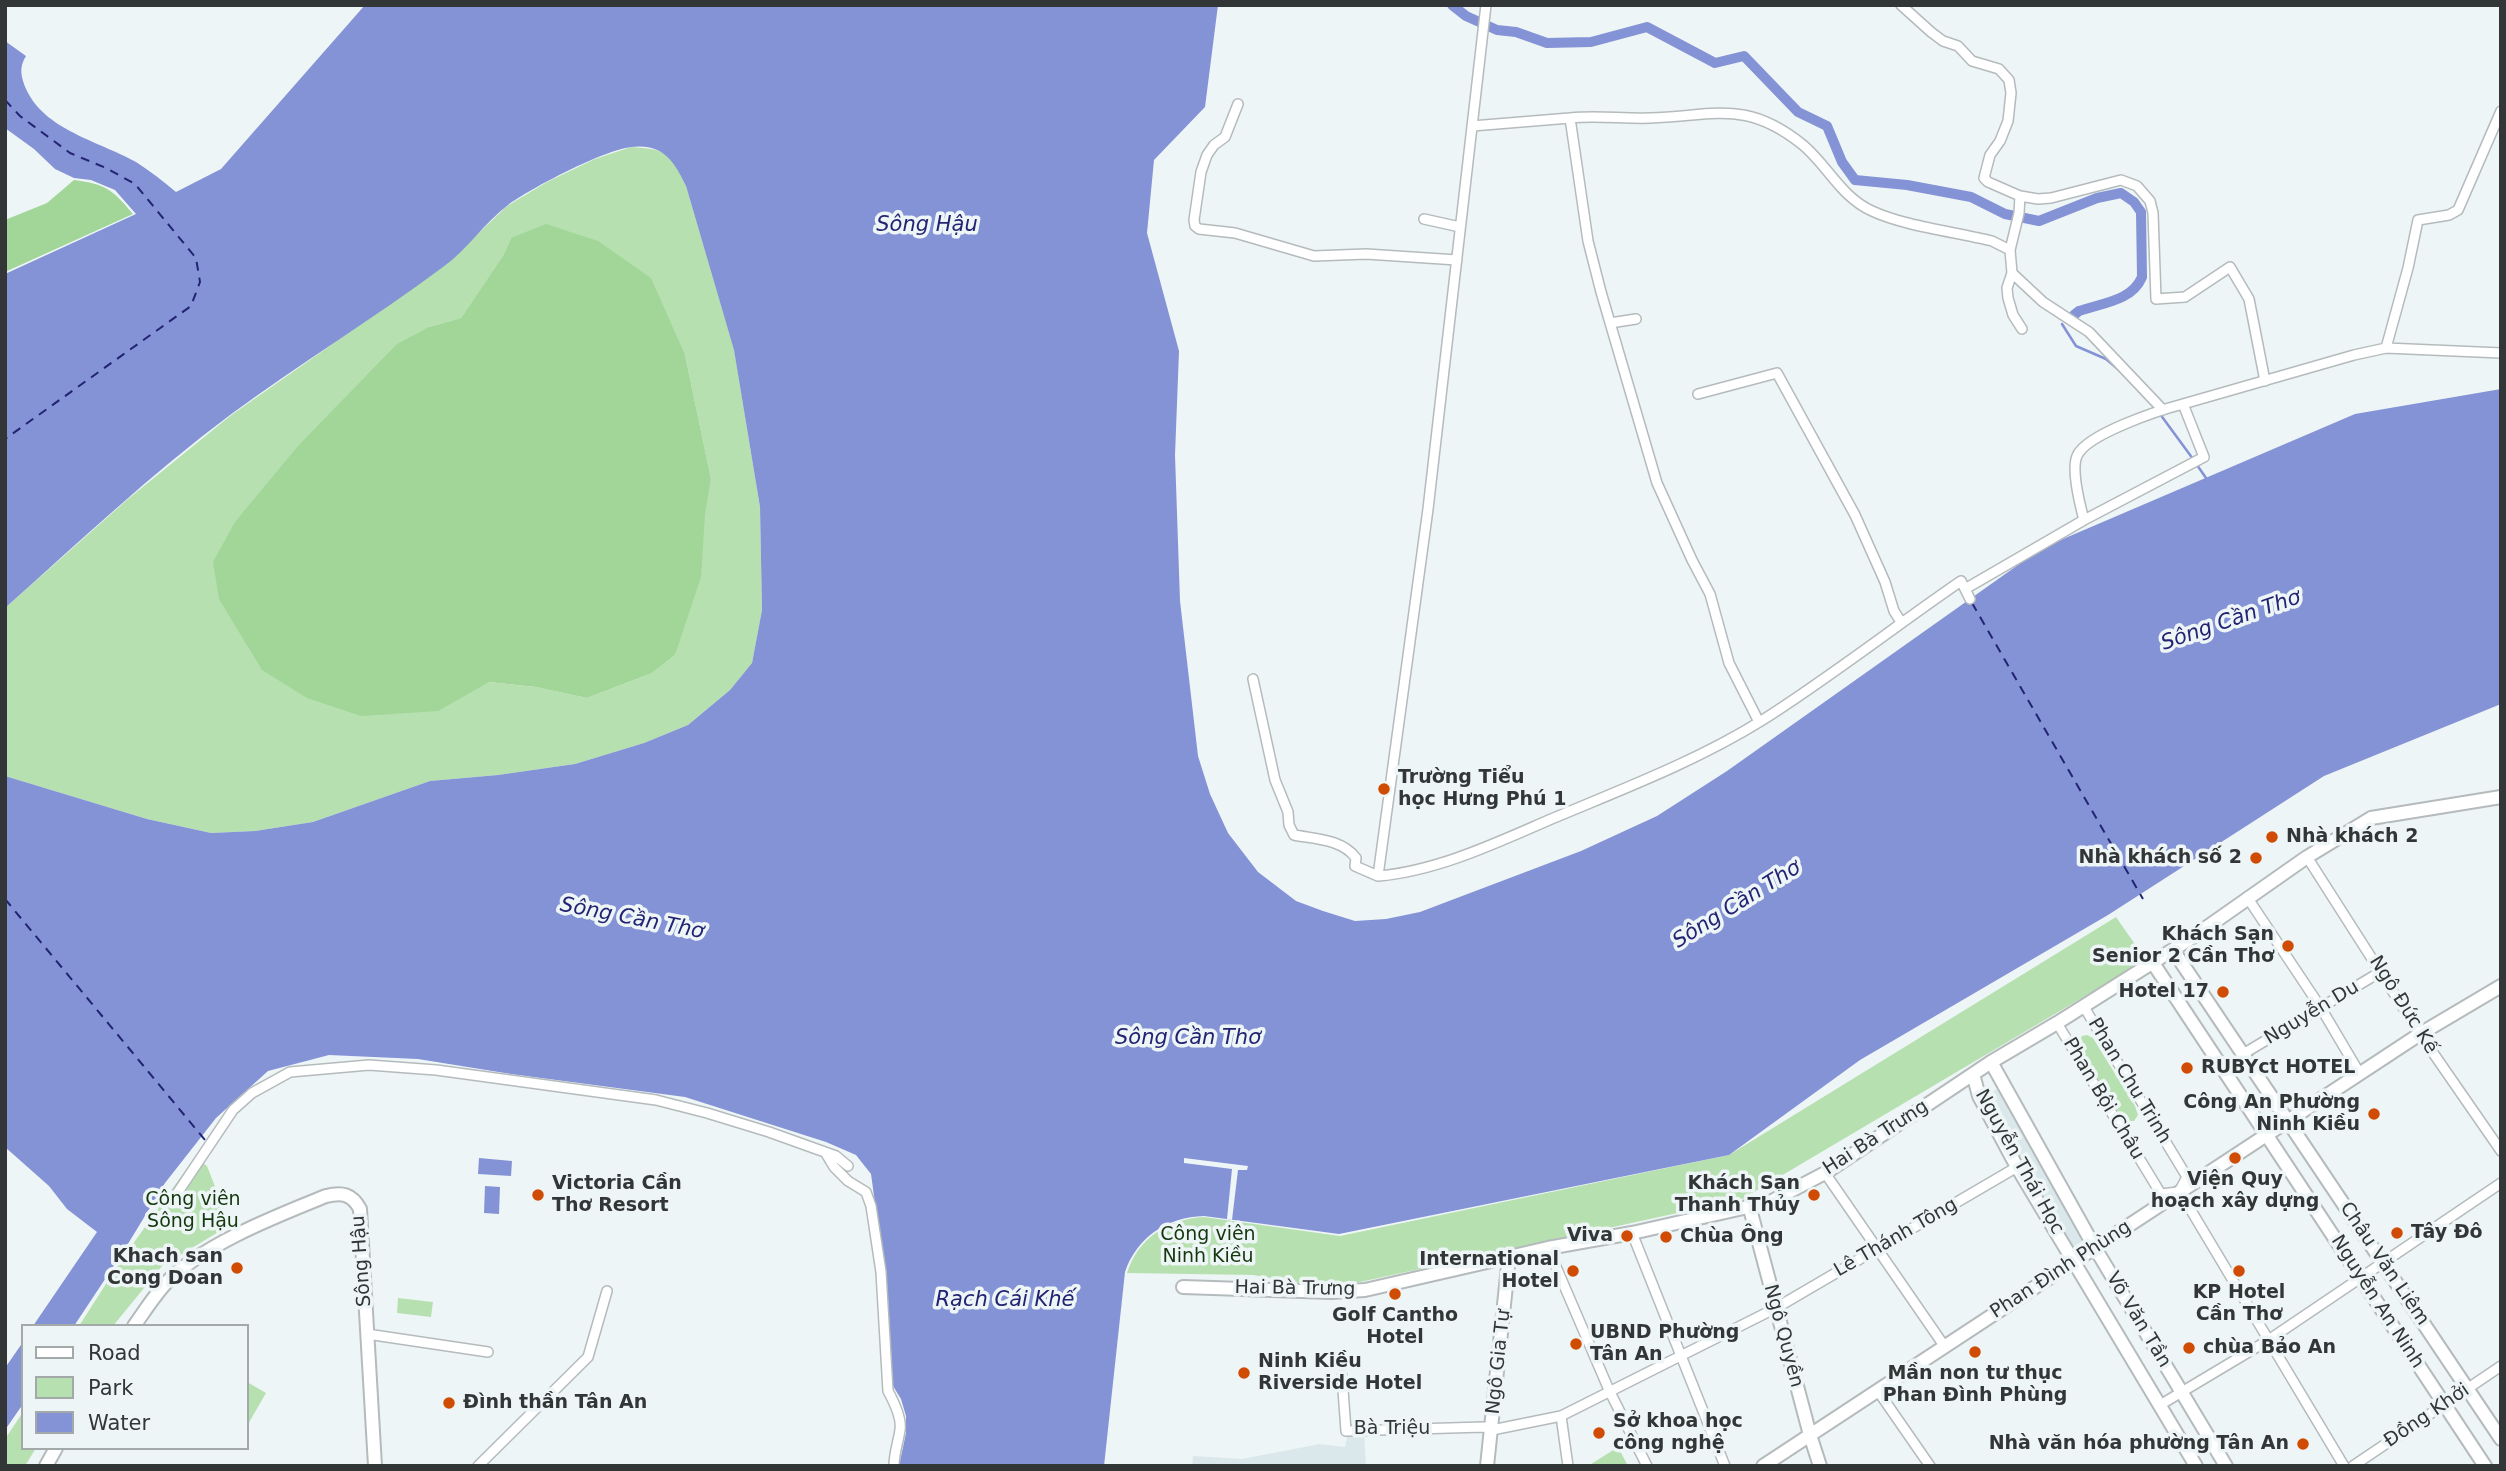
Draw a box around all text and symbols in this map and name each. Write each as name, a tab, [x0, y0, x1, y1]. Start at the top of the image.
water label: Sông Hậu	[876, 213, 978, 239]
water label: Sông Cần Thơ	[2158, 585, 2304, 657]
place label: Trường Tiểu học Hưng Phú 1	[1398, 767, 1566, 811]
marker: Trường Tiểu học Hưng Phú 1	[1376, 781, 1392, 797]
place label: Nhà khách 2	[2286, 826, 2418, 848]
marker: Nhà khách 2	[2264, 829, 2280, 845]
place label: Nhà khách số 2	[2079, 847, 2242, 869]
marker: Nhà khách số 2	[2248, 850, 2264, 866]
water label: Sông Cần Thơ	[1668, 856, 1806, 954]
water label: Sông Cần Thơ	[558, 893, 706, 945]
place label: Khách Sạn Senior 2 Cần Thơ	[2092, 924, 2274, 968]
marker: Khách Sạn Senior 2 Cần Thơ	[2280, 938, 2296, 954]
street label: Ngô Đức Kế	[2364, 952, 2442, 1058]
street label: Nguyễn Du	[2261, 976, 2363, 1050]
place label: Hotel 17	[2119, 981, 2209, 1003]
marker: Hotel 17	[2215, 984, 2231, 1000]
street label: Phan Chu Trinh	[2083, 1014, 2175, 1148]
water label: Sông Cần Thơ	[1115, 1026, 1261, 1052]
street label: Phan Bội Châu	[2058, 1034, 2148, 1164]
place label: RUBYct HOTEL	[2201, 1057, 2355, 1079]
marker: RUBYct HOTEL	[2179, 1060, 2195, 1076]
street label: Nguyễn Thái Học	[1970, 1085, 2068, 1239]
place label: Công An Phường Ninh Kiều	[2183, 1092, 2360, 1136]
street label: Hai Bà Trưng	[1819, 1096, 1933, 1180]
marker: Công An Phường Ninh Kiều	[2366, 1106, 2382, 1122]
marker: Viện Quy hoạch xây dựng	[2227, 1150, 2243, 1166]
place label: Viện Quy hoạch xây dựng	[2151, 1169, 2319, 1213]
place label: Victoria Cần Thơ Resort	[552, 1173, 682, 1217]
place label: Khách Sạn Thanh Thủy	[1675, 1173, 1800, 1217]
marker: Victoria Cần Thơ Resort	[530, 1187, 546, 1203]
marker: Khách Sạn Thanh Thủy	[1806, 1187, 1822, 1203]
park label: Công viên Sông Hậu	[145, 1189, 241, 1233]
street label: Lê Thánh Tông	[1830, 1194, 1962, 1282]
street label: Châu Văn Liêm	[2334, 1198, 2434, 1330]
street label: Sông Hậu	[347, 1214, 377, 1308]
street label: Phan Đình Phùng	[1986, 1216, 2136, 1324]
place label: Tây Đô	[2411, 1222, 2483, 1244]
park label: Công viên Ninh Kiều	[1160, 1224, 1256, 1268]
place label: Viva	[1567, 1225, 1613, 1247]
marker: Tây Đô	[2389, 1225, 2405, 1241]
place label: Chùa Ông	[1680, 1226, 1784, 1248]
marker: Viva	[1619, 1228, 1635, 1244]
marker: Chùa Ông	[1658, 1229, 1674, 1245]
street label: Nguyễn An Ninh	[2326, 1231, 2428, 1373]
place label: Khach san Cong Doan	[107, 1246, 223, 1290]
place label: International Hotel	[1419, 1249, 1559, 1293]
marker: Khach san Cong Doan	[229, 1260, 245, 1276]
marker: International Hotel	[1565, 1263, 1581, 1279]
marker: KP Hotel Cần Thơ	[2231, 1263, 2247, 1279]
street label: Võ Văn Tần	[2101, 1268, 2175, 1372]
street label: Hai Bà Trưng	[1234, 1277, 1356, 1301]
street label: Ngô Quyền	[1758, 1282, 1808, 1390]
place label: KP Hotel Cần Thơ	[2193, 1282, 2285, 1326]
marker: Golf Cantho Hotel	[1387, 1286, 1403, 1302]
water label: Rạch Cái Khế	[935, 1288, 1075, 1314]
place label: Golf Cantho Hotel	[1332, 1305, 1458, 1349]
street label: Ngô Gia Tự	[1482, 1308, 1516, 1416]
place label: UBND Phường Tân An	[1590, 1322, 1739, 1366]
legend	[21, 1324, 248, 1450]
marker: UBND Phường Tân An	[1568, 1336, 1584, 1352]
place label: chùa Bảo An	[2203, 1337, 2336, 1359]
marker: chùa Bảo An	[2181, 1340, 2197, 1356]
text: Road	[88, 1341, 141, 1365]
marker: Mần non tư thục Phan Đình Phùng	[1967, 1344, 1983, 1360]
place label: Ninh Kiều Riverside Hotel	[1258, 1351, 1422, 1395]
place label: Mần non tư thục Phan Đình Phùng	[1883, 1363, 2067, 1407]
marker: Ninh Kiều Riverside Hotel	[1236, 1365, 1252, 1381]
text: Park	[88, 1376, 133, 1400]
street label: Đồng Khởi	[2380, 1379, 2474, 1453]
place label: Đình thần Tân An	[463, 1392, 647, 1414]
marker: Đình thần Tân An	[441, 1395, 457, 1411]
text: Water	[88, 1411, 150, 1435]
place label: Sở khoa học công nghệ	[1613, 1411, 1743, 1455]
street label: Bà Triệu	[1354, 1418, 1430, 1440]
marker: Sở khoa học công nghệ	[1591, 1425, 1607, 1441]
place label: Nhà văn hóa phường Tân An	[1989, 1433, 2289, 1455]
marker: Nhà văn hóa phường Tân An	[2295, 1436, 2311, 1452]

